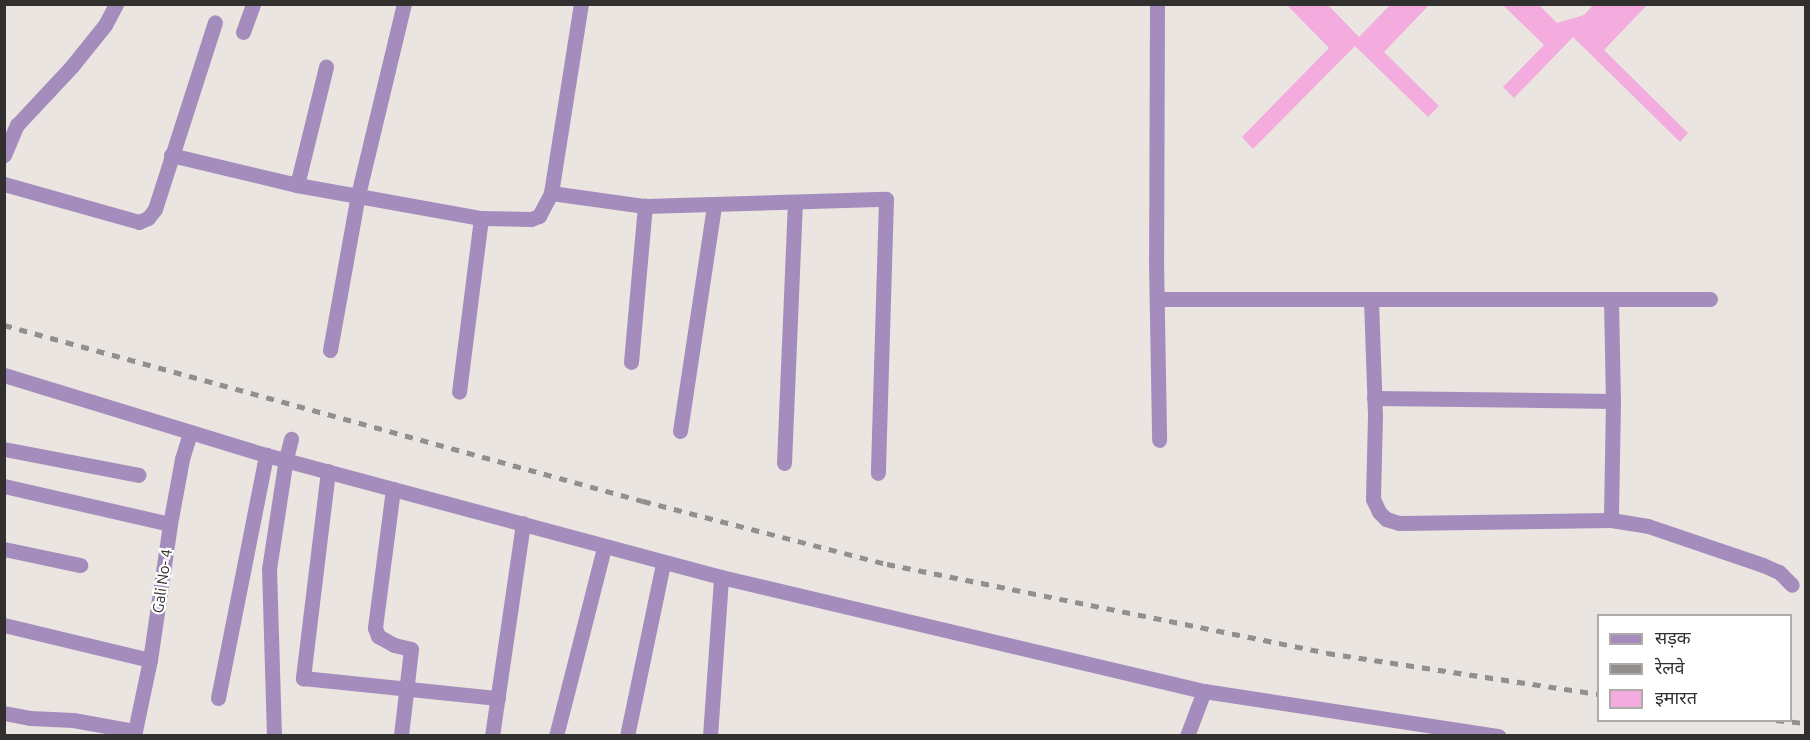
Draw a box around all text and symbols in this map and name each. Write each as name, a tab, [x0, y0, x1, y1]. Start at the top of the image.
street label: Gali No- 4	[149, 548, 175, 614]
legend	[1597, 614, 1792, 722]
text: सड़क	[1655, 627, 1691, 647]
text: रेलवे	[1655, 657, 1685, 677]
text: इमारत	[1655, 687, 1697, 707]

